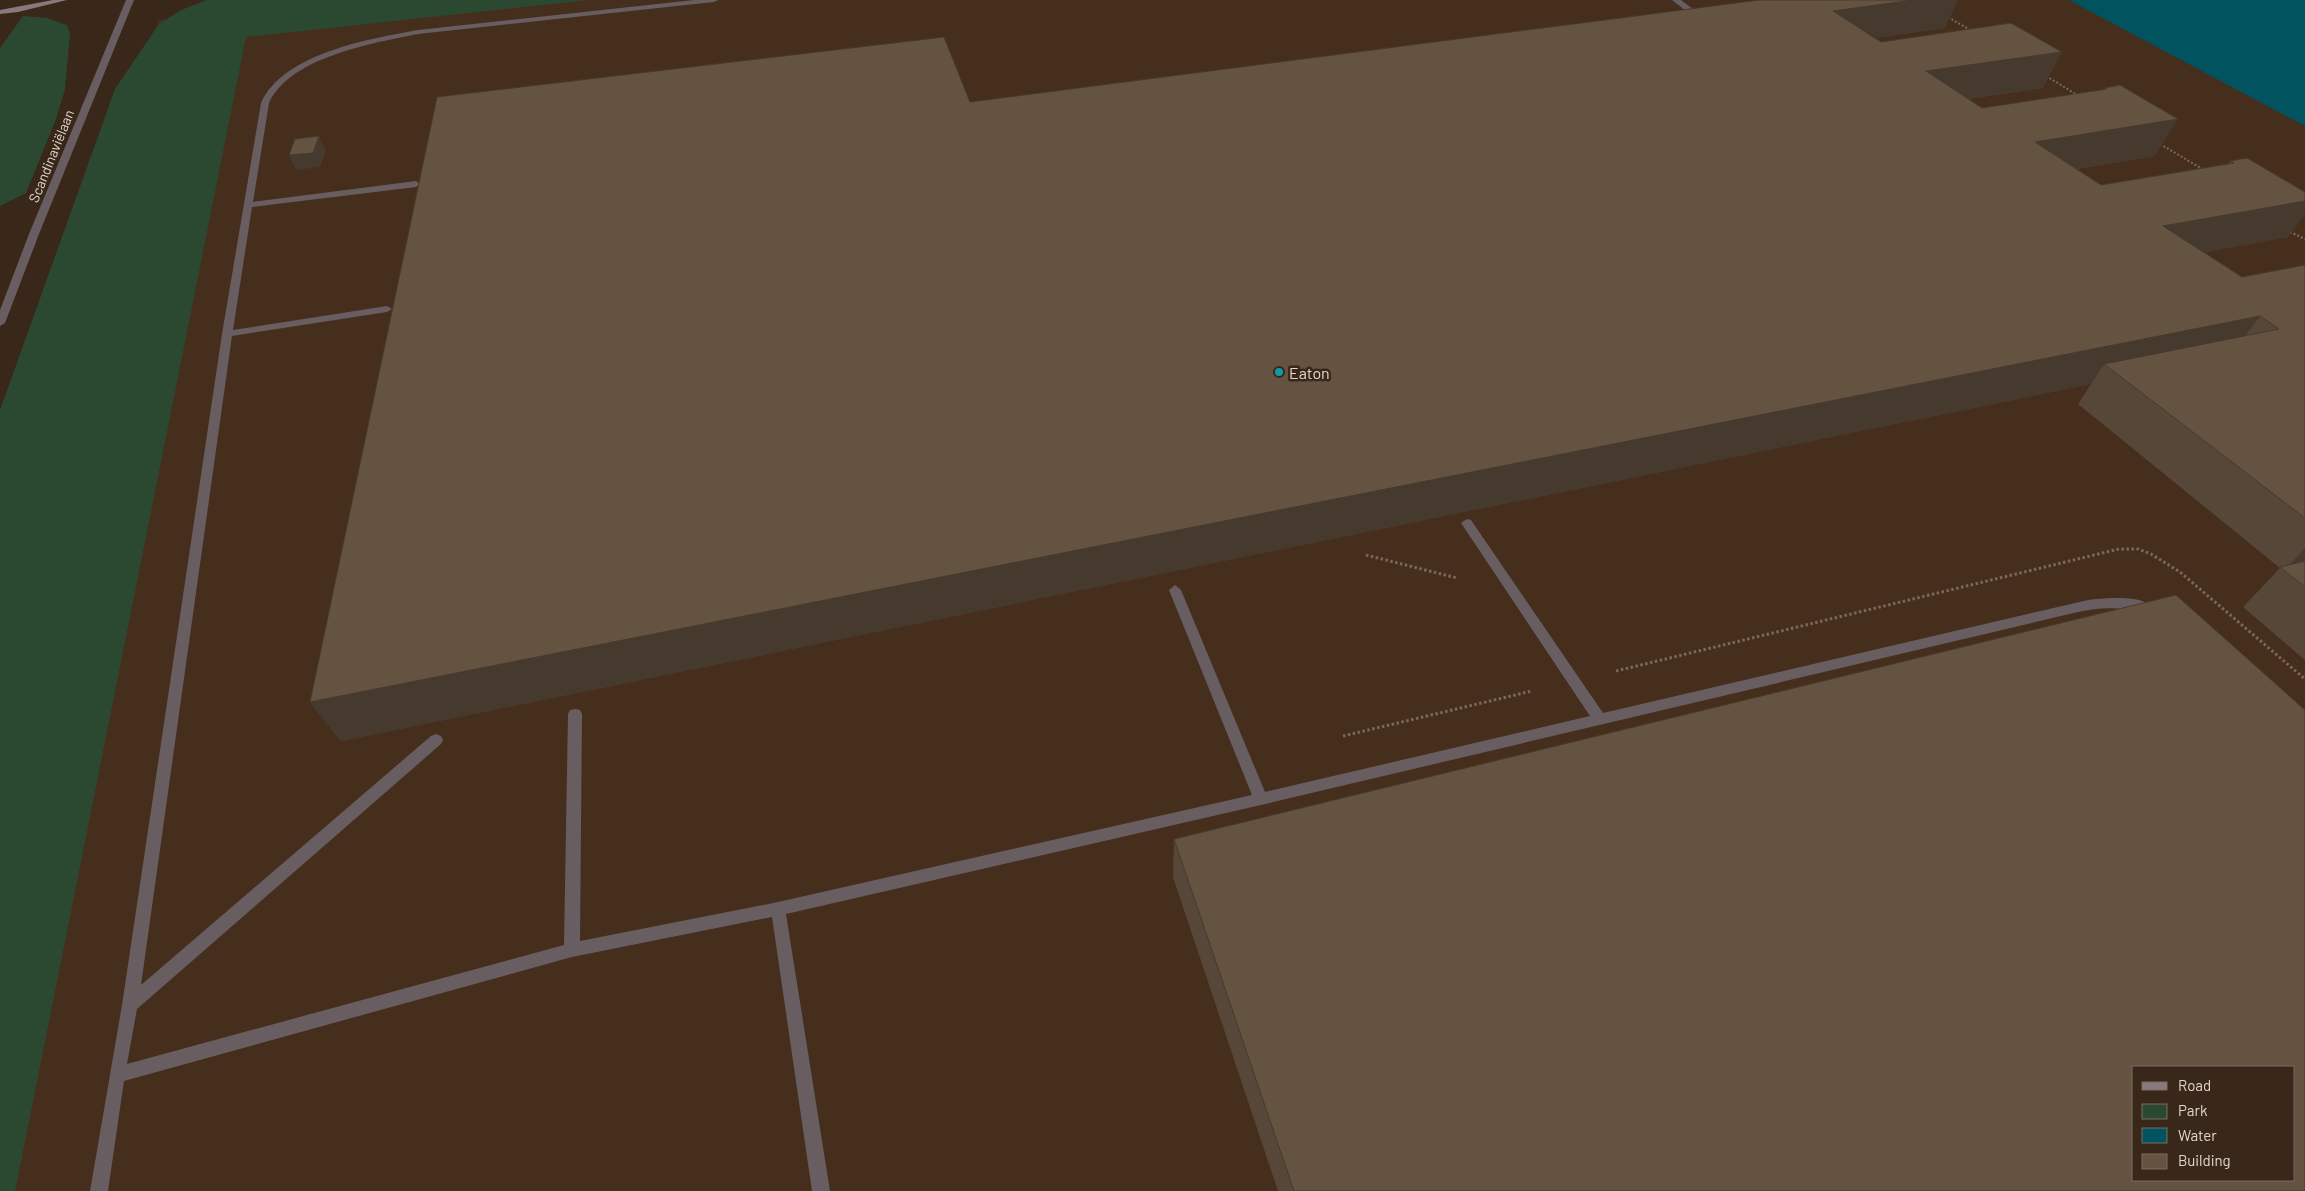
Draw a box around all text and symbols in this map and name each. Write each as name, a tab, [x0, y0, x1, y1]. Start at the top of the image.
street label: Scandinaviëlaan	[25, 107, 77, 205]
place label: Eaton	[1289, 363, 1330, 382]
marker: Eaton	[1273, 366, 1285, 378]
legend	[2132, 1066, 2295, 1181]
text: Road	[2178, 1076, 2211, 1094]
text: Park	[2178, 1101, 2208, 1119]
text: Water	[2178, 1126, 2217, 1144]
text: Building	[2178, 1151, 2231, 1169]

